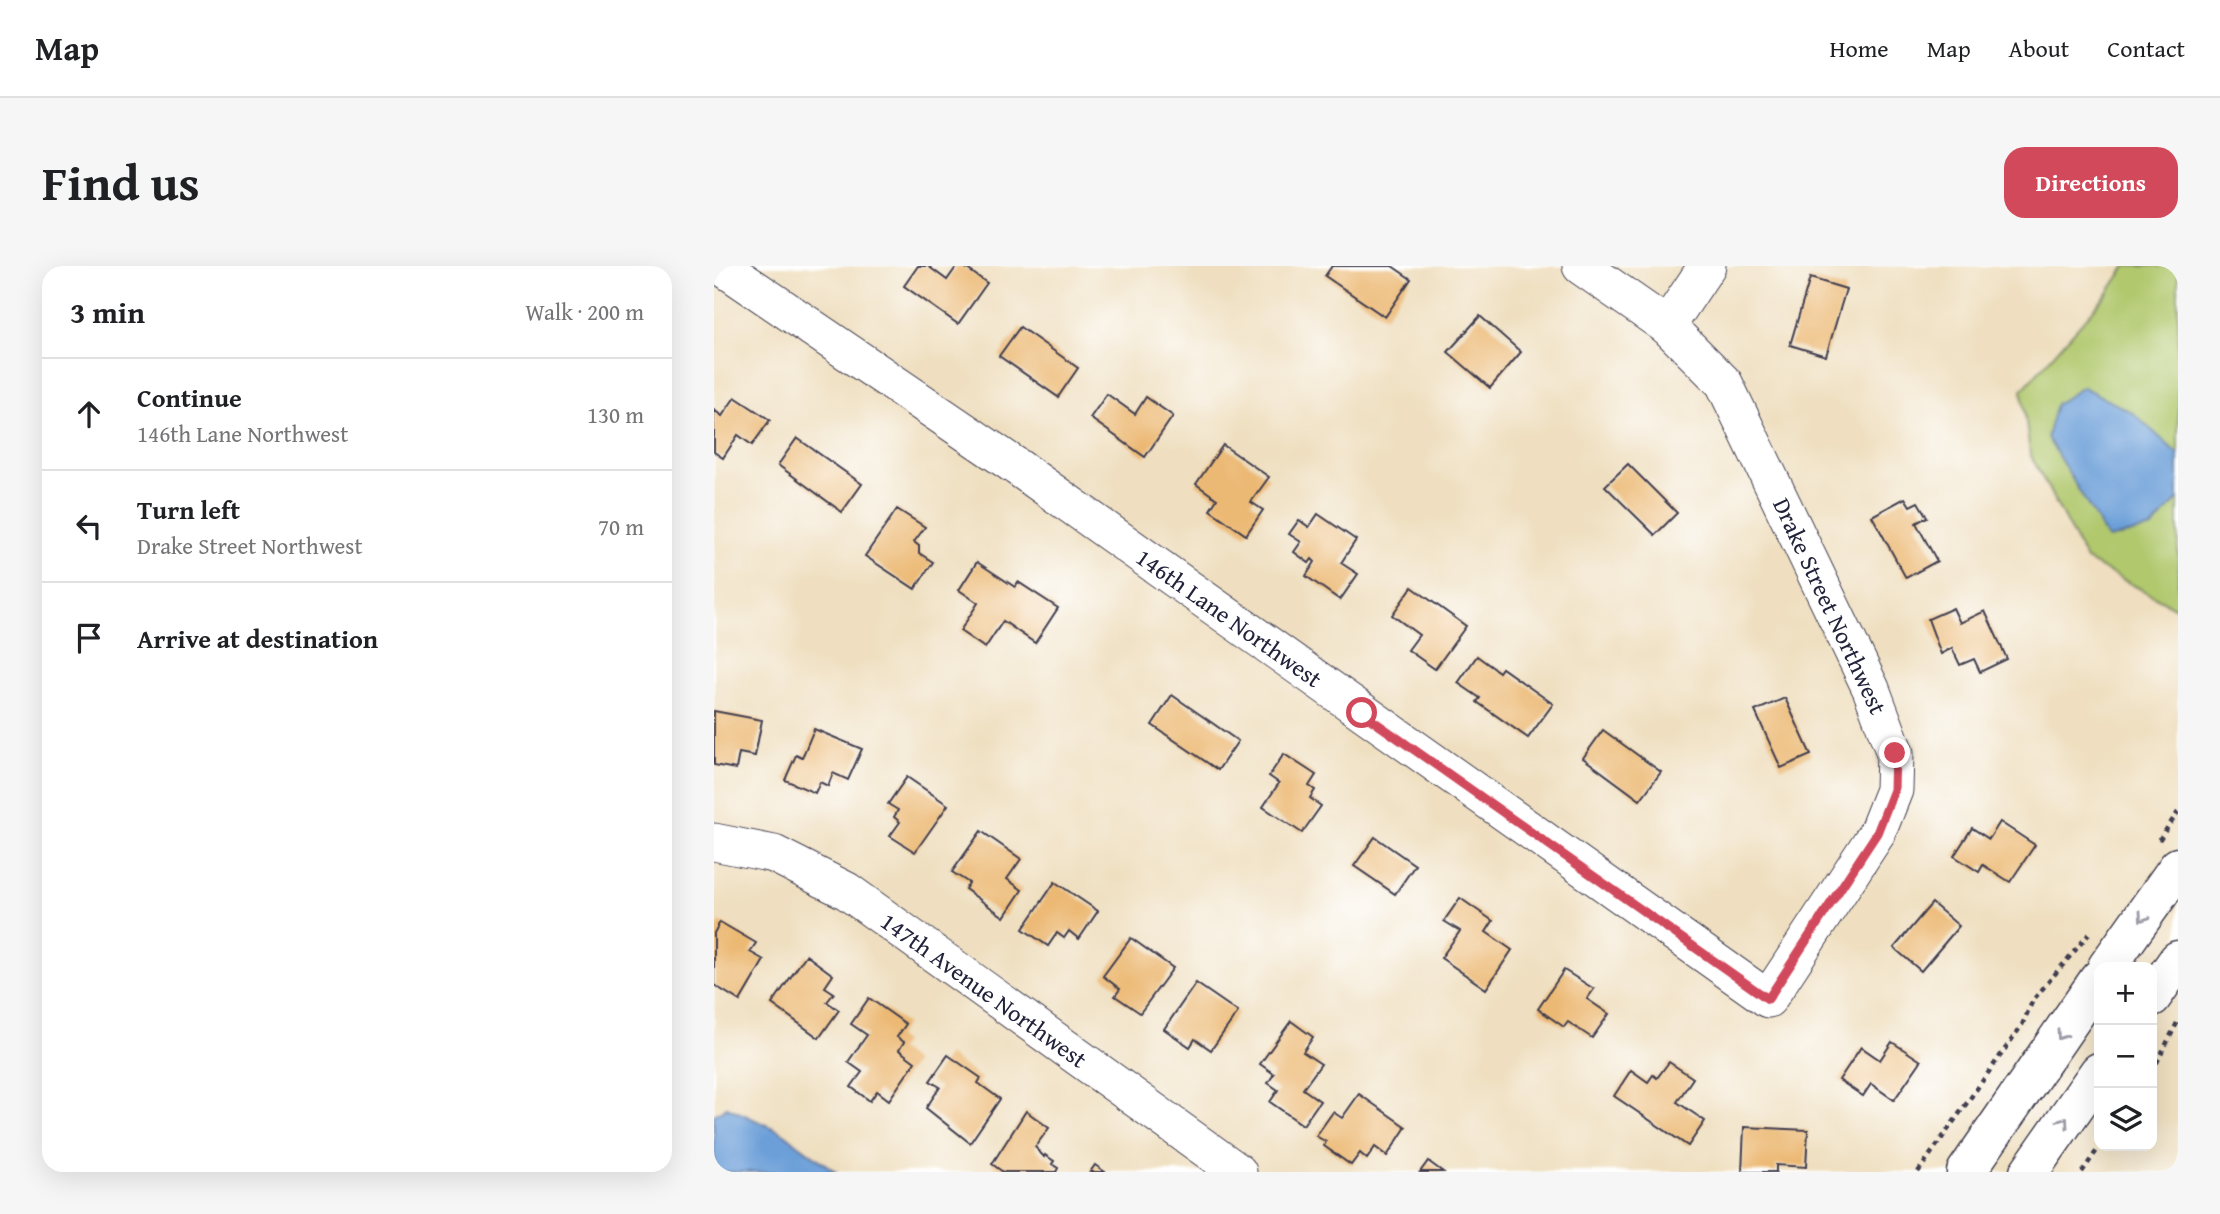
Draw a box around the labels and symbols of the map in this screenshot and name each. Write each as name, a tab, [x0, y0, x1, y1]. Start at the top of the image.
street label: Drake Street Northwest	[1764, 492, 1896, 721]
street label: 146th Lane Northwest	[1129, 539, 1330, 696]
route start	[1346, 697, 1377, 728]
route end	[1879, 737, 1910, 768]
street label: 147th Avenue Northwest	[874, 903, 1095, 1076]
one-way arrow	[2139, 909, 2151, 922]
one-way arrow	[2056, 1027, 2069, 1040]
one-way arrow	[2056, 1117, 2068, 1130]

